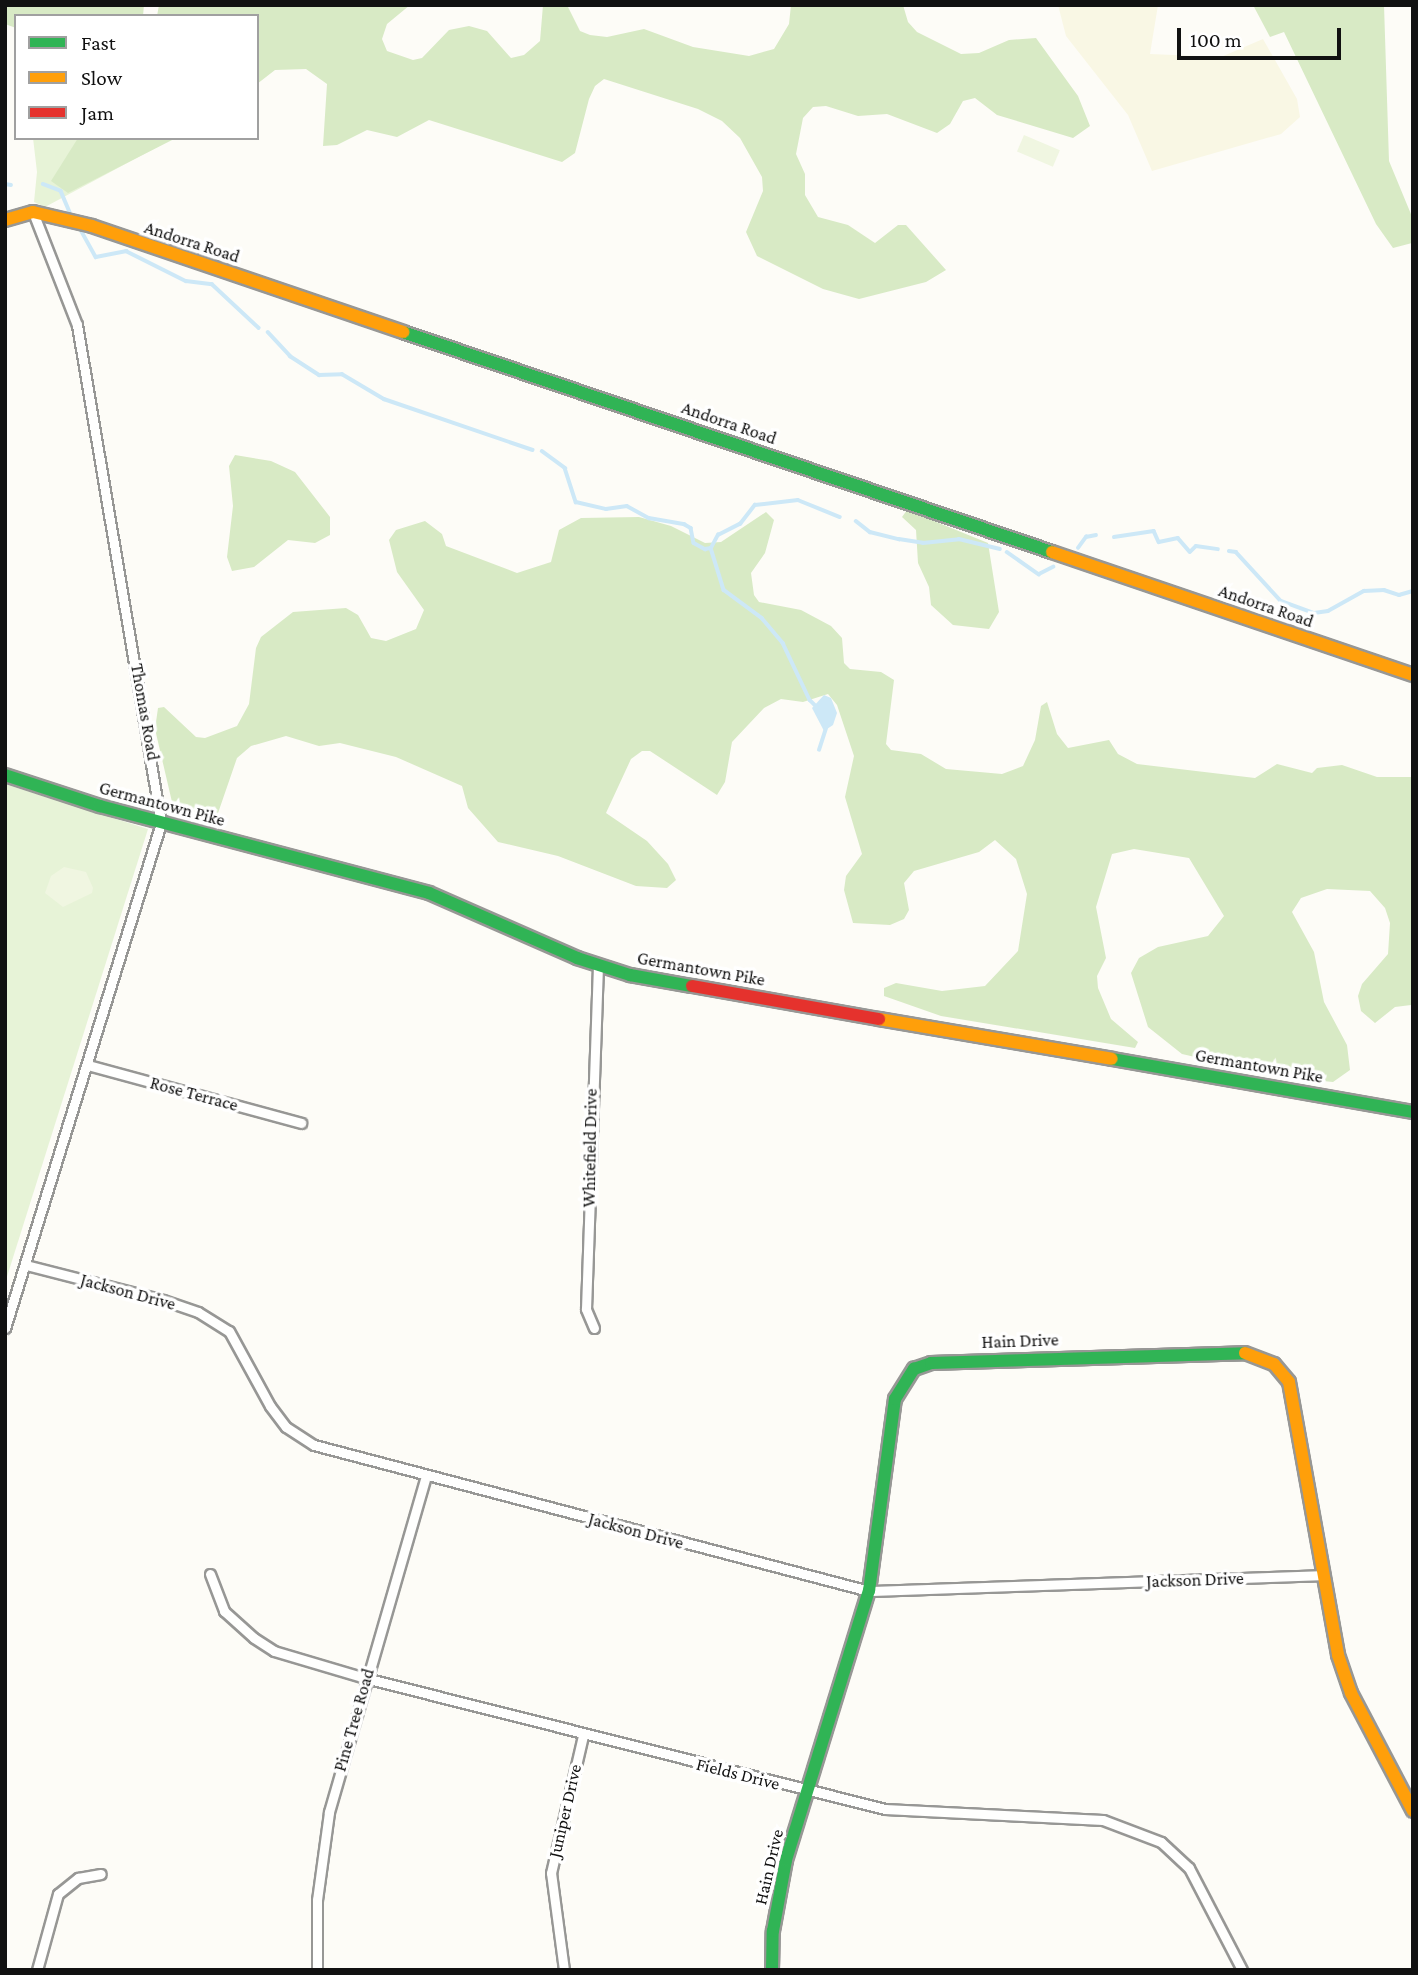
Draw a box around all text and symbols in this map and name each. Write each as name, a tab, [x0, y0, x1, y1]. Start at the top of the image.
legend	[14, 14, 259, 140]
scale bar	[1180, 14, 1344, 58]
text: 100 m	[1190, 28, 1242, 52]
text: Fast	[81, 31, 116, 55]
text: Slow	[81, 66, 122, 90]
text: Jam	[81, 101, 114, 125]
street label: Andorra Road	[142, 216, 242, 268]
street label: Andorra Road	[679, 397, 779, 449]
street label: Andorra Road	[1216, 580, 1316, 632]
street label: Thomas Road	[126, 662, 164, 762]
street label: Germantown Pike	[97, 777, 227, 831]
street label: Germantown Pike	[635, 947, 767, 991]
street label: Germantown Pike	[1193, 1044, 1325, 1088]
street label: Rose Terrace	[148, 1072, 240, 1116]
street label: Whitefield Drive	[578, 1088, 602, 1208]
street label: Jackson Drive	[78, 1269, 178, 1315]
street label: Hain Drive	[981, 1329, 1059, 1353]
street label: Jackson Drive	[586, 1508, 686, 1554]
street label: Jackson Drive	[1146, 1568, 1244, 1592]
street label: Pine Tree Road	[329, 1666, 379, 1774]
street label: Fields Drive	[694, 1753, 782, 1795]
street label: Juniper Drive	[544, 1762, 586, 1860]
street label: Hain Drive	[750, 1827, 788, 1907]

